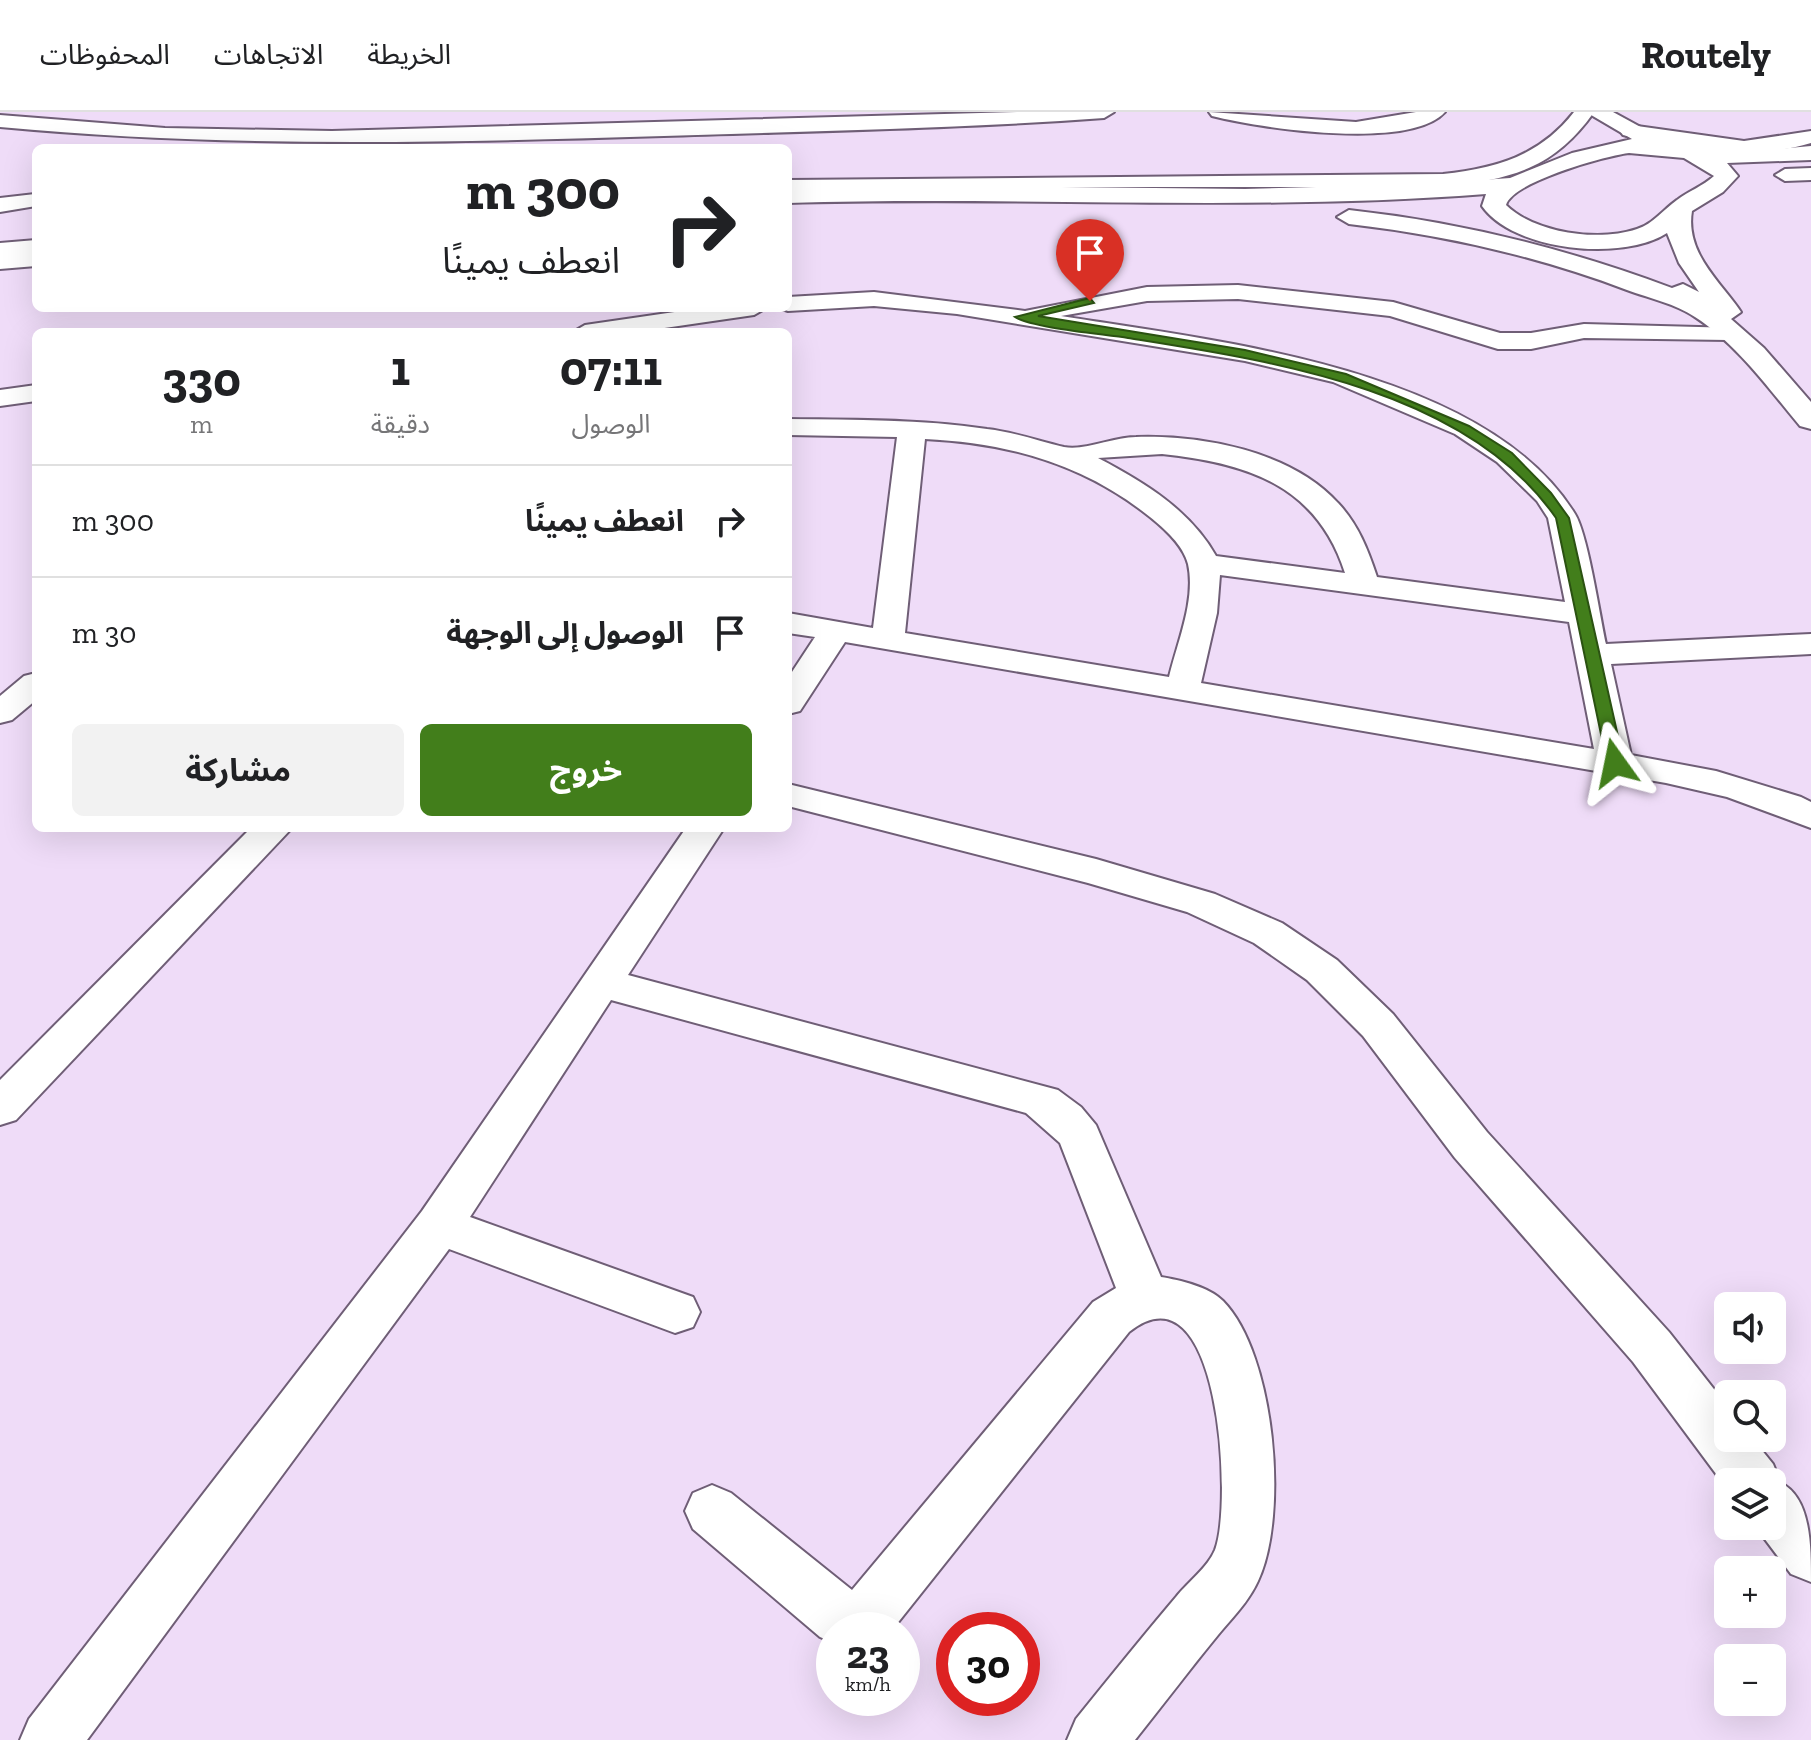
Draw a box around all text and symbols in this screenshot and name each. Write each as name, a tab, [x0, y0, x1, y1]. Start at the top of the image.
text: Routely	[1641, 32, 1771, 78]
text: المحفوظات	[40, 38, 170, 71]
text: الاتجاهات	[214, 38, 323, 71]
text: الخريطة	[367, 38, 451, 71]
text: 300 m	[466, 156, 620, 223]
icon: right	[648, 176, 752, 280]
pin	[1056, 219, 1124, 301]
icon: arrive	[1068, 231, 1112, 275]
text: انعطف يمينًا	[442, 239, 620, 282]
text: 1	[391, 340, 410, 397]
text: 07:11	[560, 340, 662, 397]
text: 330	[162, 351, 241, 408]
text: m	[190, 408, 213, 440]
text: دقيقة	[371, 408, 430, 440]
text: الوصول	[571, 408, 651, 440]
icon: right	[708, 499, 752, 543]
text: 300 m	[72, 503, 154, 539]
text: انعطف يمينًا	[525, 503, 684, 539]
icon: arrive	[708, 611, 752, 655]
text: 30 m	[72, 615, 137, 651]
text: الوصول إلى الوجهة	[446, 615, 684, 651]
position arrow	[1573, 721, 1657, 805]
button: مشاركة	[72, 724, 404, 816]
button: خروج	[420, 724, 752, 816]
map controls	[1714, 1292, 1786, 1716]
button: sound	[1714, 1292, 1786, 1364]
button: search	[1714, 1380, 1786, 1452]
button: layers	[1714, 1468, 1786, 1540]
button: +	[1714, 1556, 1786, 1628]
speed limit sign: 30	[936, 1612, 1040, 1716]
text: 23	[847, 1630, 889, 1678]
button: −	[1714, 1644, 1786, 1716]
text: km/h	[845, 1672, 891, 1696]

